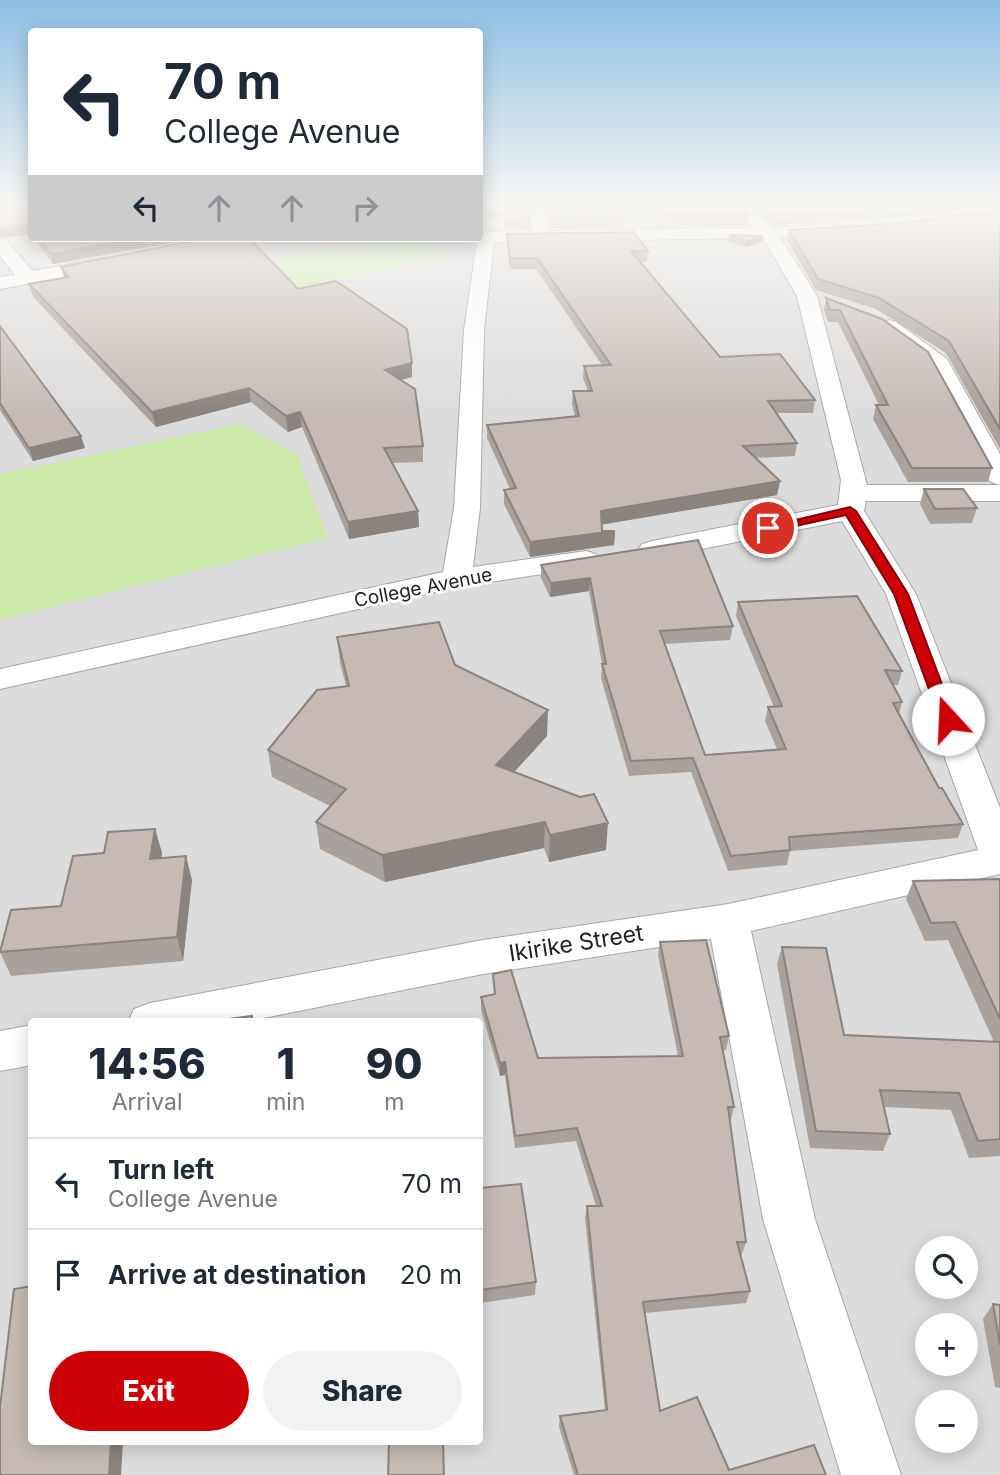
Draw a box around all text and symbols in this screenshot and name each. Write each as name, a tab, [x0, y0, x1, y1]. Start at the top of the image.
text: 70 m	[164, 52, 281, 111]
icon: left	[49, 56, 140, 147]
text: College Avenue	[164, 112, 400, 151]
icon: left	[127, 189, 165, 227]
icon: ahead	[200, 189, 238, 227]
icon: ahead	[273, 189, 311, 227]
icon: right	[346, 189, 384, 227]
pin	[738, 498, 798, 558]
icon: arrive	[749, 509, 787, 547]
street label: College Avenue	[352, 563, 494, 612]
position arrow	[911, 682, 985, 756]
street label: Ikirike Street	[507, 918, 646, 967]
text: 14:56	[88, 1038, 206, 1089]
text: 1	[277, 1038, 295, 1089]
text: 90	[366, 1038, 423, 1089]
text: Arrival	[112, 1088, 182, 1116]
text: min	[266, 1088, 305, 1116]
text: m	[384, 1088, 404, 1116]
text: Turn left	[108, 1154, 214, 1185]
icon: left	[49, 1165, 87, 1203]
text: 70 m	[401, 1168, 462, 1199]
text: College Avenue	[108, 1185, 278, 1213]
map controls	[915, 1236, 978, 1453]
button: search	[915, 1236, 978, 1299]
icon: arrive	[49, 1256, 87, 1294]
text: Arrive at destination	[108, 1259, 367, 1290]
text: 20 m	[400, 1259, 462, 1290]
button: +	[915, 1313, 978, 1376]
button: Exit	[49, 1351, 249, 1431]
button: Share	[263, 1351, 462, 1431]
button: −	[915, 1390, 978, 1453]

